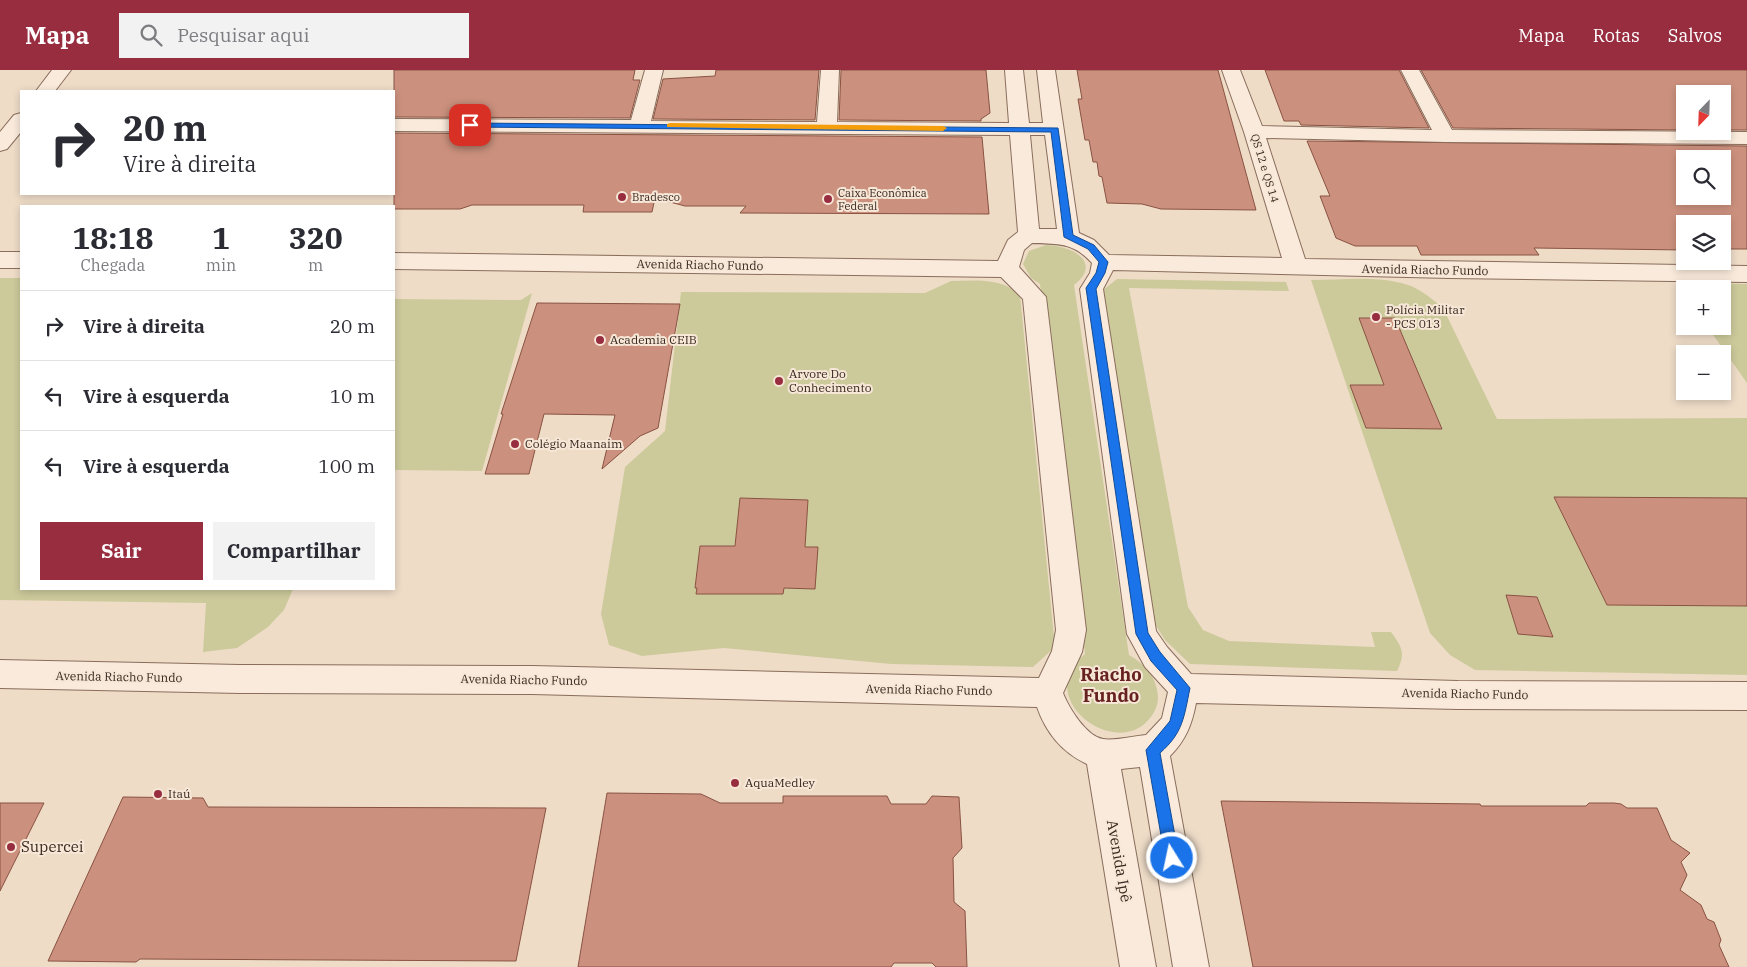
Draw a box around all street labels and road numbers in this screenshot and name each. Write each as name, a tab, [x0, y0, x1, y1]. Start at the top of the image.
street label: QS 12 e QS 14	[1248, 132, 1282, 204]
street label: Avenida Riacho Fundo	[637, 256, 764, 273]
street label: Avenida Riacho Fundo	[1362, 261, 1489, 278]
street label: Avenida Riacho Fundo	[56, 668, 183, 685]
street label: Avenida Riacho Fundo	[461, 671, 588, 688]
street label: Avenida Riacho Fundo	[866, 681, 993, 698]
street label: Avenida Riacho Fundo	[1402, 685, 1529, 702]
street label: Avenida Ipê	[1103, 818, 1136, 904]

